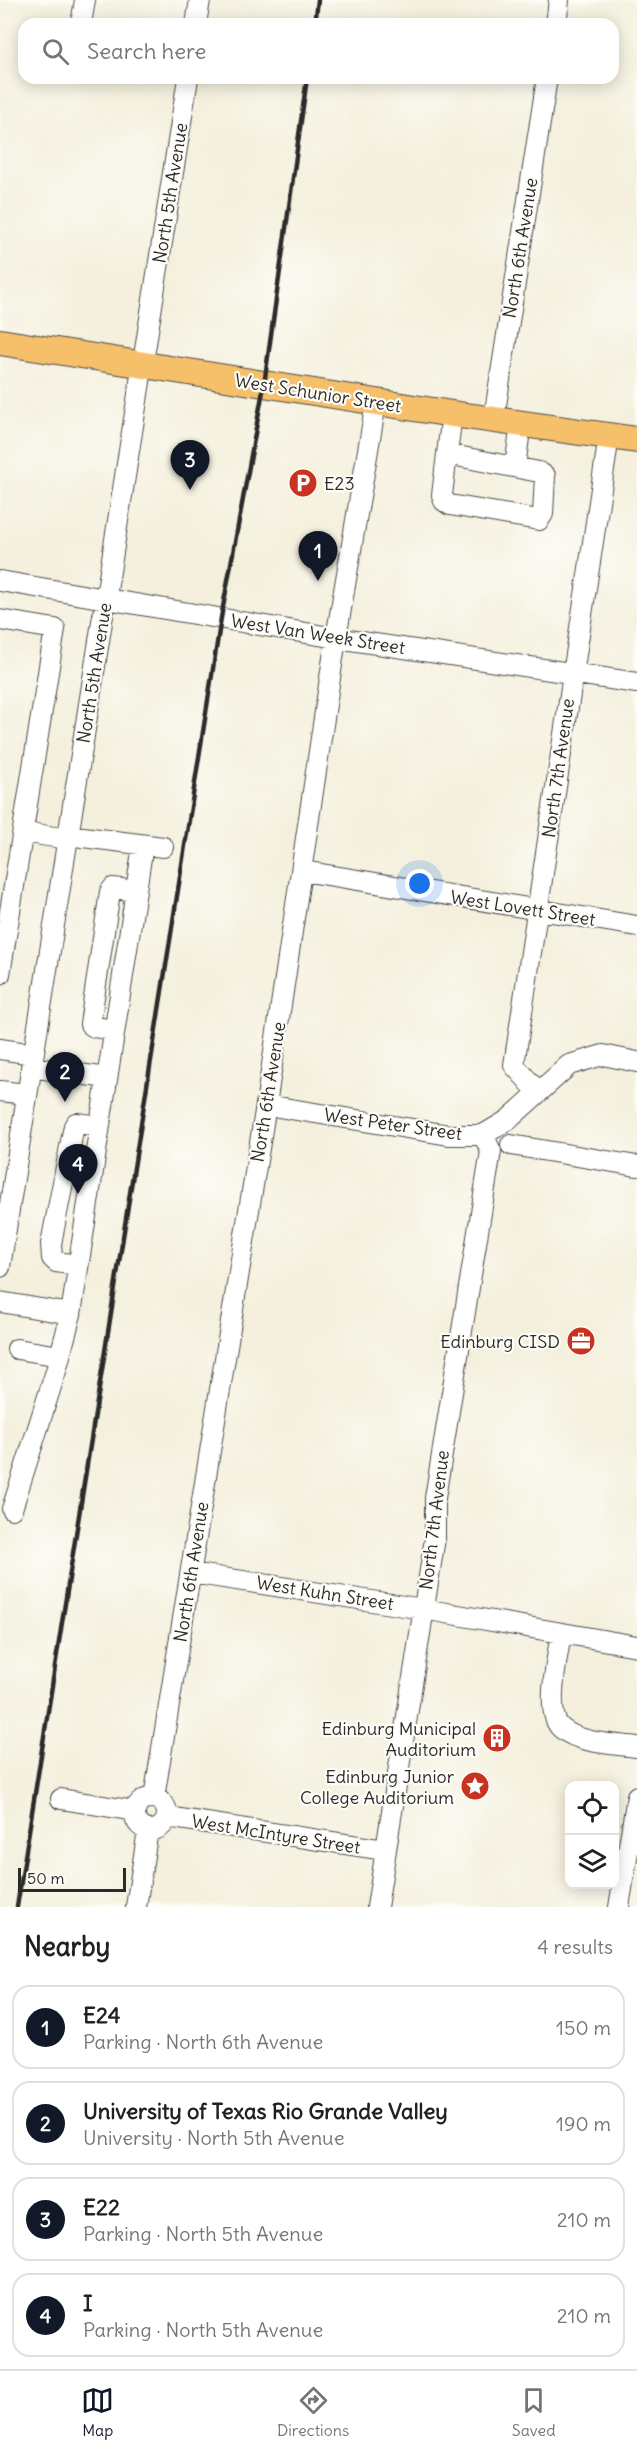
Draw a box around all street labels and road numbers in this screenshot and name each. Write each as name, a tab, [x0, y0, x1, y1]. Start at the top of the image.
street label: North 5th Avenue	[148, 121, 192, 265]
street label: North 6th Avenue	[498, 176, 542, 320]
street label: West Schunior Street	[233, 368, 403, 418]
street label: North 5th Avenue	[72, 601, 116, 745]
street label: West Van Week Street	[229, 609, 407, 659]
street label: North 7th Avenue	[537, 697, 579, 839]
street label: West Lovett Street	[449, 885, 597, 931]
street label: North 6th Avenue	[246, 1020, 290, 1164]
street label: West Peter Street	[323, 1103, 463, 1145]
street label: North 7th Avenue	[414, 1449, 454, 1591]
street label: North 6th Avenue	[169, 1500, 213, 1644]
street label: West Kuhn Street	[255, 1571, 395, 1615]
street label: West McIntyre Street	[190, 1809, 362, 1859]

